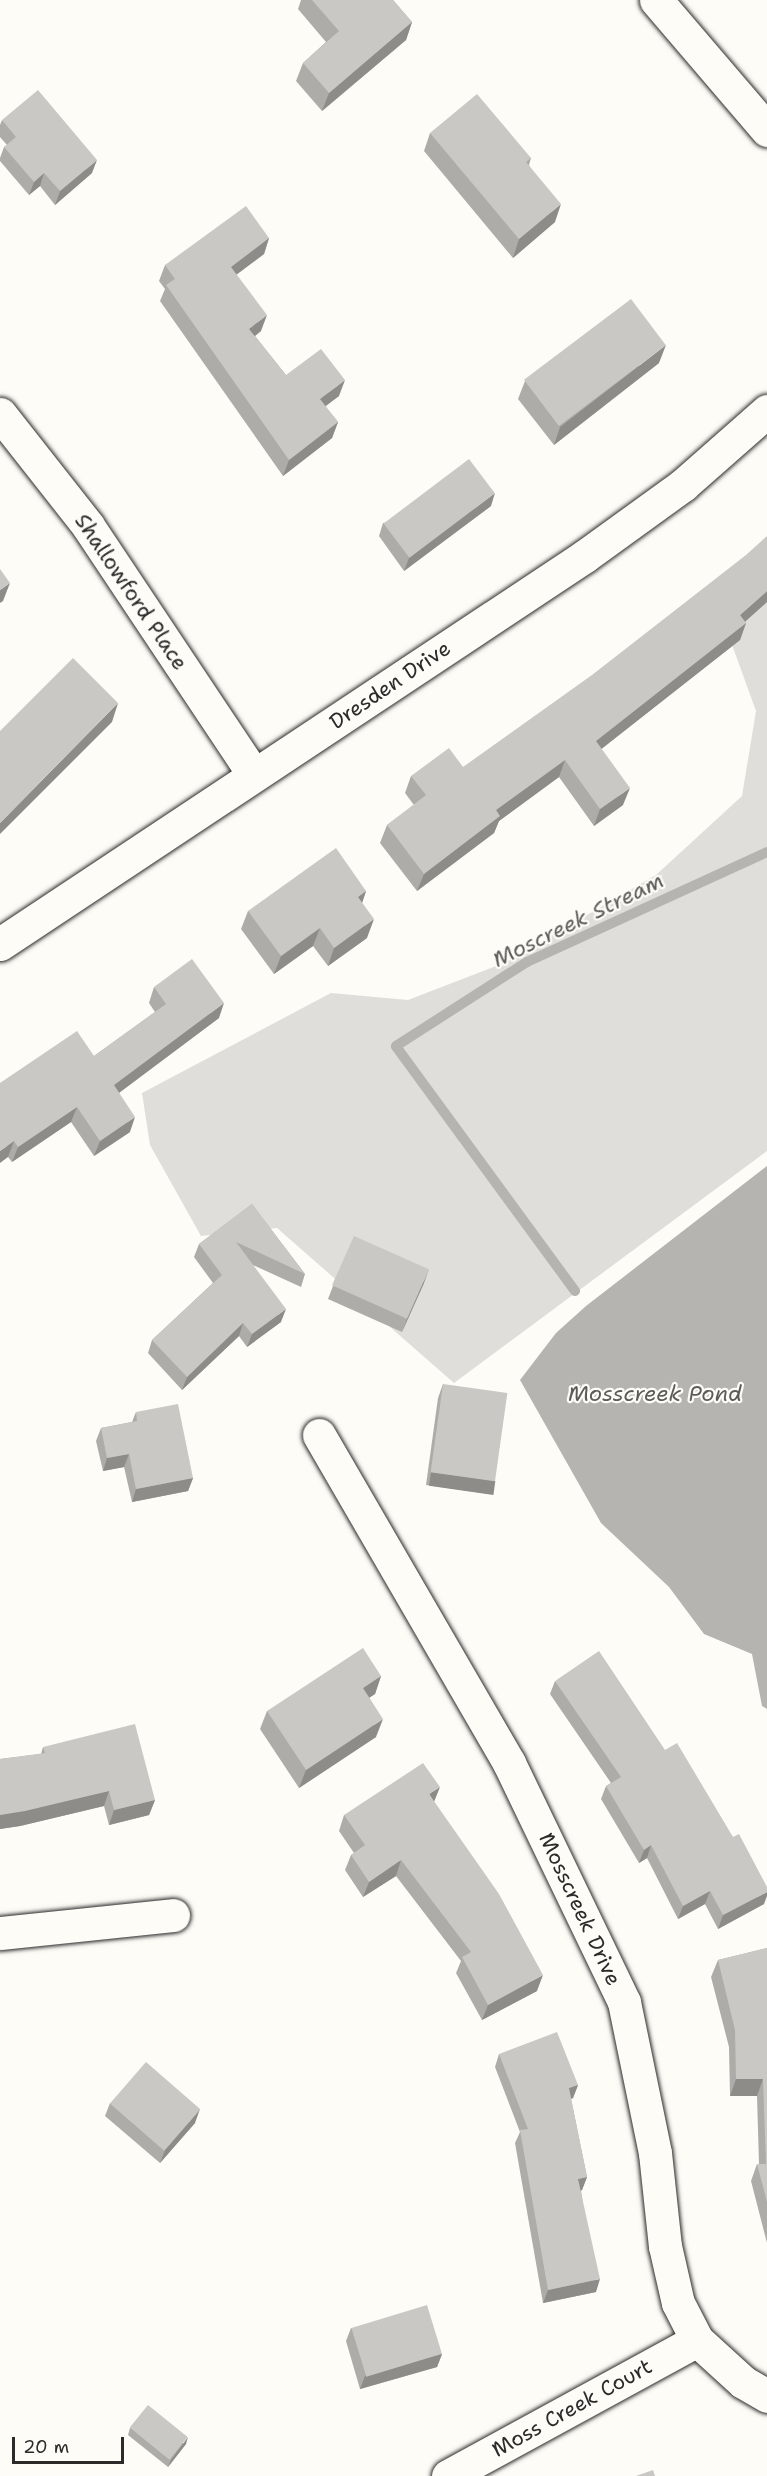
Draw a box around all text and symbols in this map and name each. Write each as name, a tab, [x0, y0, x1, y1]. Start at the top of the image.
street label: Shallowford Place	[69, 509, 193, 675]
street label: Dresden Drive	[325, 635, 455, 735]
water label: Moscreek Stream	[488, 867, 668, 973]
water label: Mosscreek Pond	[568, 1381, 742, 1407]
street label: Mosscreek Drive	[534, 1829, 626, 1989]
street label: Moss Creek Court	[488, 2354, 656, 2462]
scale bar	[15, 2425, 128, 2463]
text: 20 m	[23, 2435, 69, 2459]

